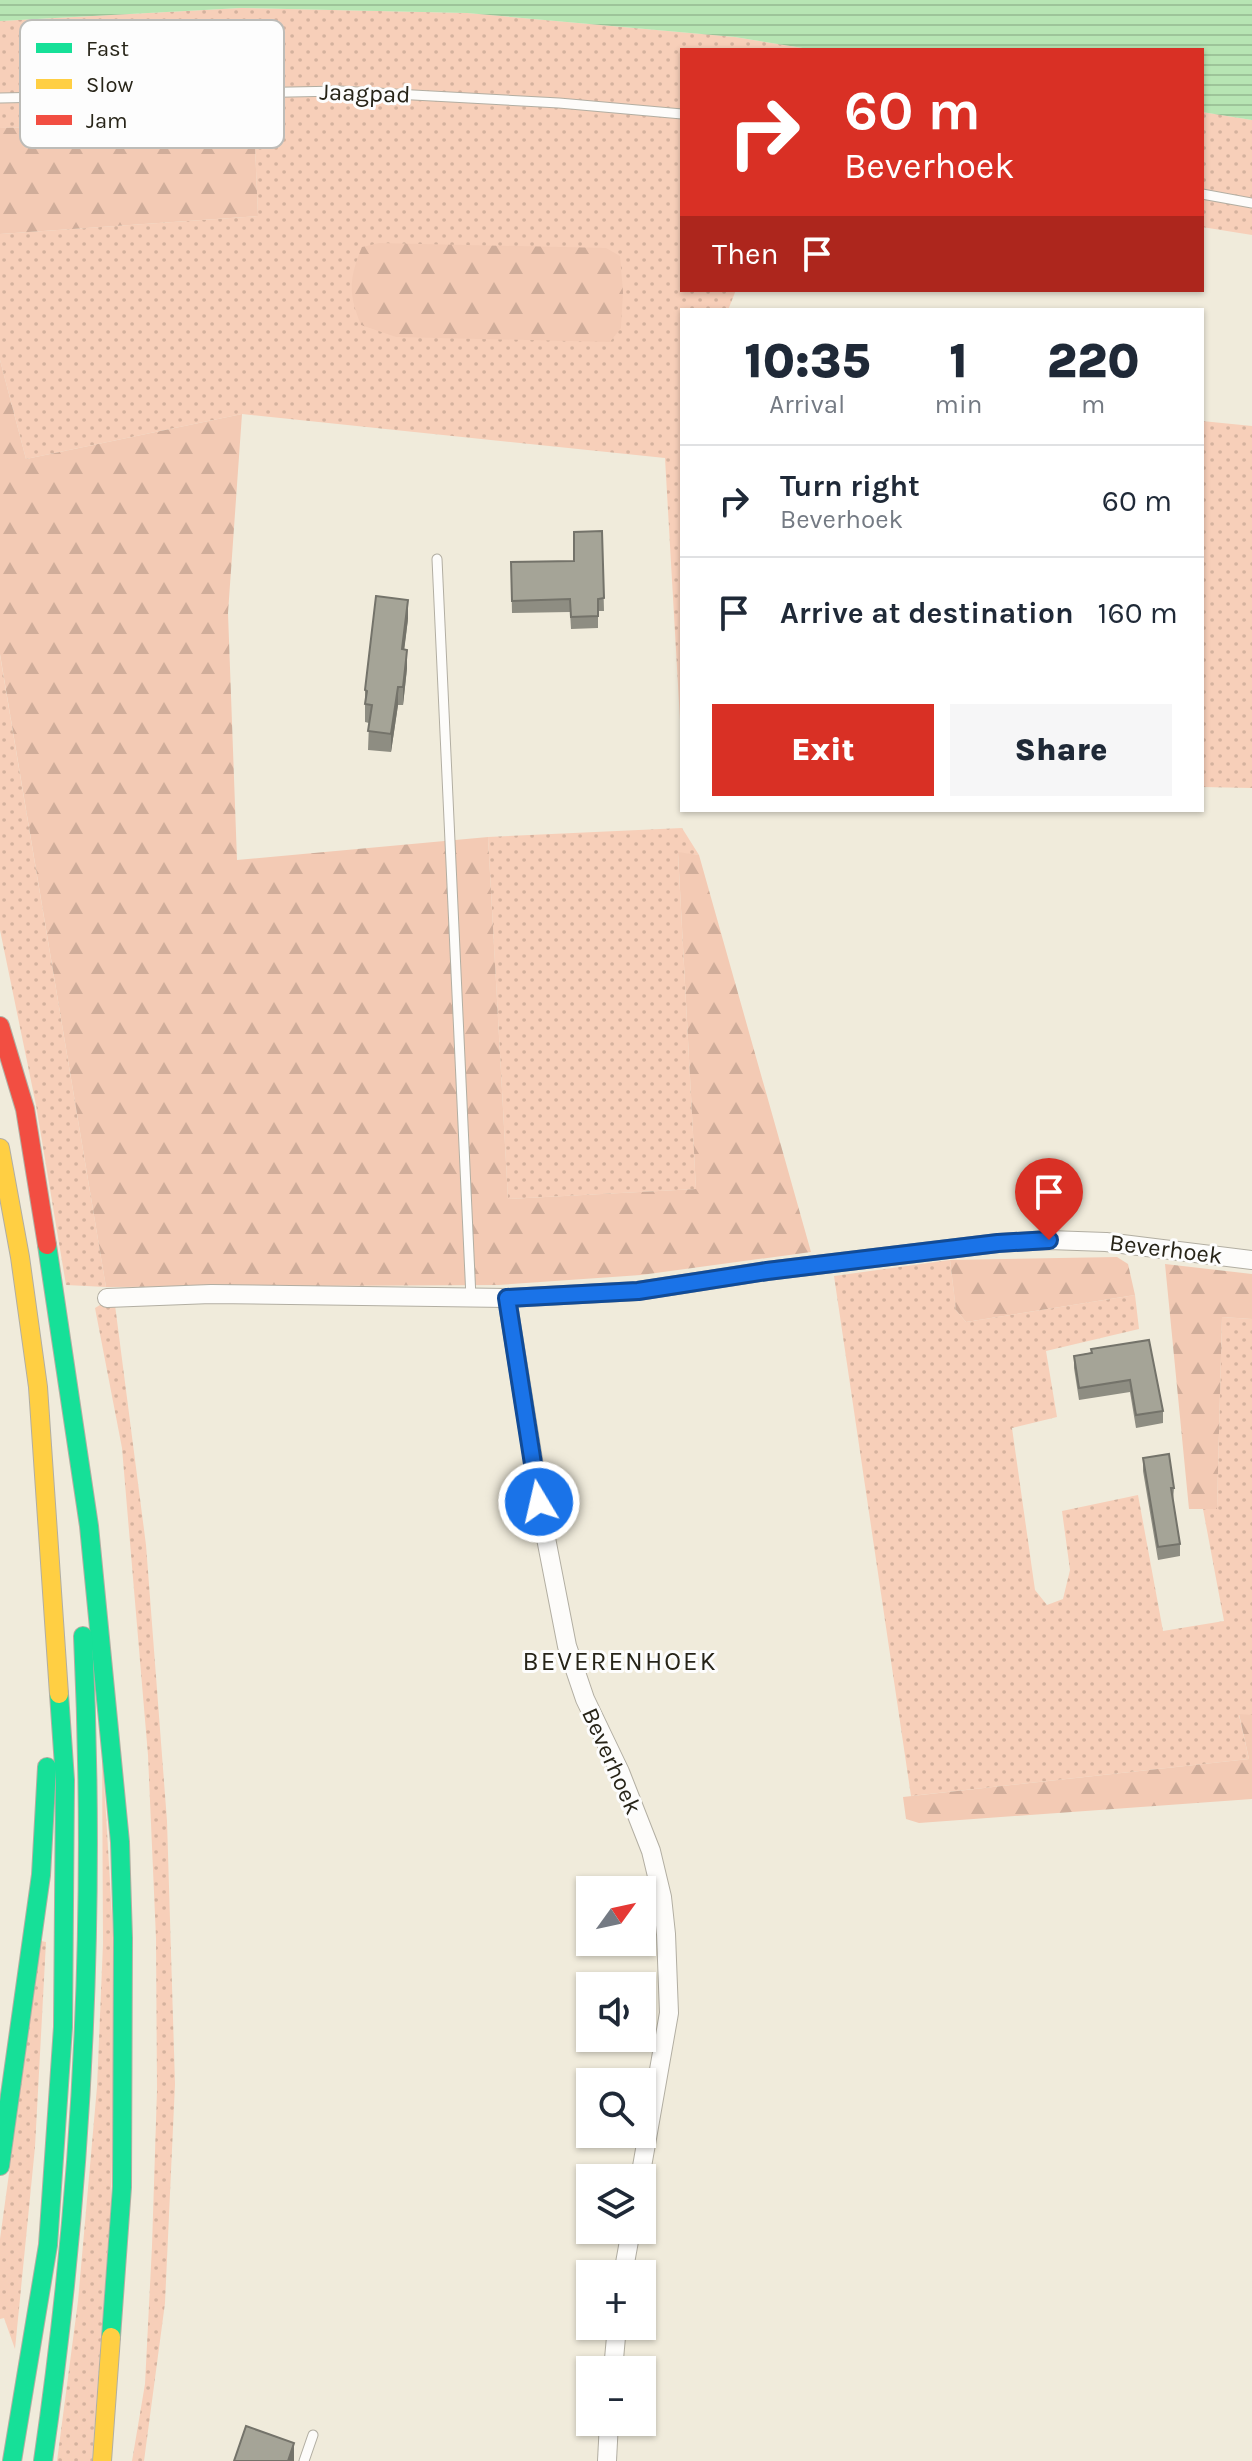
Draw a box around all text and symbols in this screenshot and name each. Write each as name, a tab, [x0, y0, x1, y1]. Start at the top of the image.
legend	[20, 20, 284, 148]
text: Fast	[86, 36, 129, 62]
text: Slow	[86, 72, 133, 98]
street label: Jaagpad	[319, 77, 411, 109]
text: 60 m	[844, 78, 981, 143]
icon: right	[712, 80, 816, 184]
text: Jam	[86, 108, 128, 134]
text: Beverhoek	[844, 145, 1015, 187]
icon: arrive	[795, 232, 839, 276]
text: Then	[712, 236, 779, 272]
text: 10:35	[744, 333, 870, 389]
text: 1	[949, 333, 968, 389]
text: 220	[1047, 333, 1140, 389]
text: Arrival	[769, 389, 845, 420]
text: min	[935, 389, 982, 420]
text: m	[1081, 389, 1105, 420]
text: Turn right	[780, 468, 920, 504]
icon: right	[712, 479, 756, 523]
text: 60 m	[1102, 483, 1172, 519]
text: Beverhoek	[780, 504, 903, 535]
icon: arrive	[712, 591, 756, 635]
text: Arrive at destination	[780, 595, 1074, 631]
text: 160 m	[1098, 595, 1178, 631]
button: Exit	[712, 704, 934, 796]
button: Share	[950, 704, 1172, 796]
pin	[1015, 1158, 1083, 1240]
icon: arrive	[1027, 1170, 1071, 1214]
street label: Beverhoek	[1108, 1228, 1224, 1270]
position arrow	[497, 1460, 581, 1544]
district label: BEVERENHOEK	[523, 1646, 717, 1677]
street label: Beverhoek	[576, 1703, 648, 1819]
north arrow	[576, 1876, 656, 1956]
map controls	[576, 1876, 656, 2436]
button: sound	[576, 1972, 656, 2052]
button: search	[576, 2068, 656, 2148]
button: layers	[576, 2164, 656, 2244]
button: +	[576, 2260, 656, 2340]
button: −	[576, 2356, 656, 2436]

